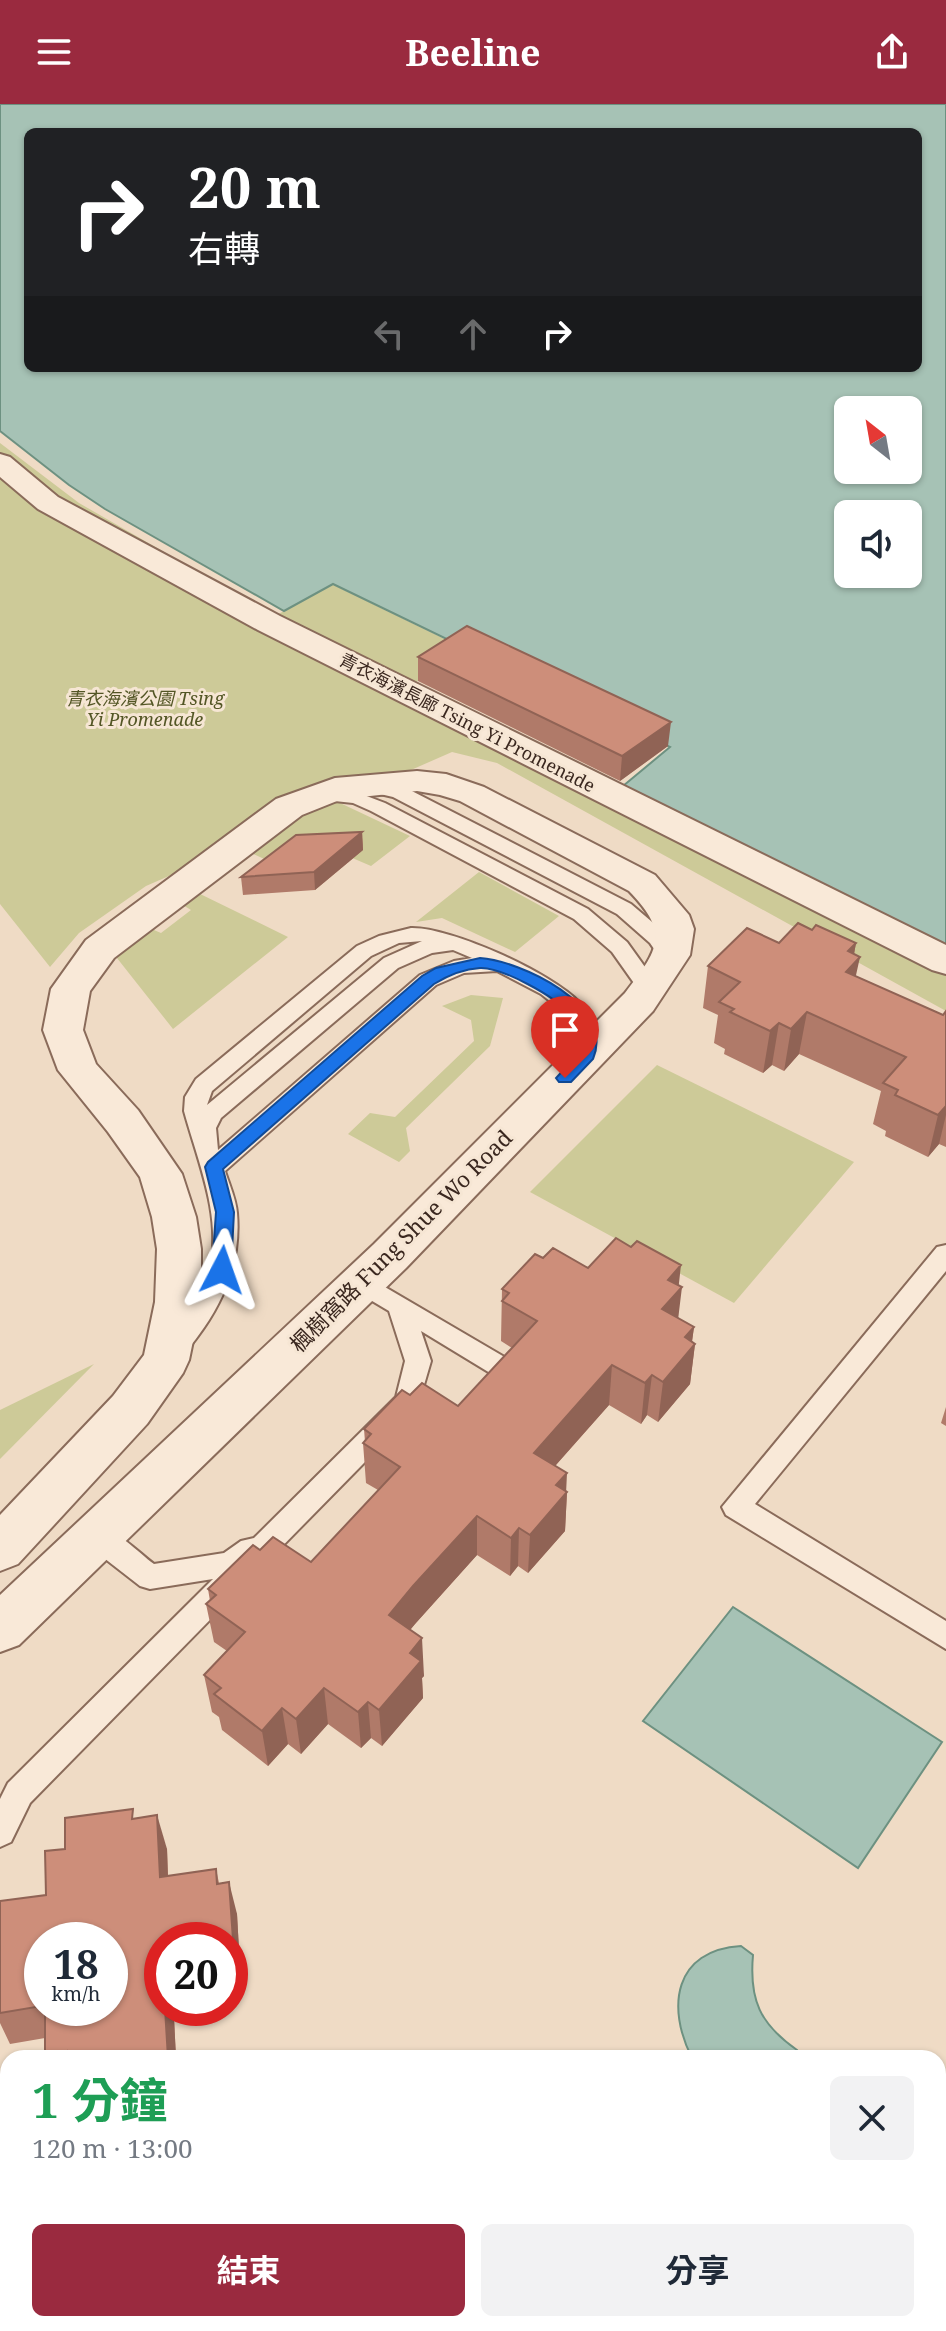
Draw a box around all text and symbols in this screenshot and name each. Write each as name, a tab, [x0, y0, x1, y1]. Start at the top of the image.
text: Beeline	[405, 28, 541, 77]
icon: menu	[32, 30, 76, 74]
icon: share	[870, 30, 914, 74]
text: 20 m	[188, 148, 321, 224]
icon: right	[56, 160, 160, 264]
text: 右轉	[188, 224, 260, 273]
icon: left	[367, 312, 411, 356]
icon: ahead	[451, 312, 495, 356]
icon: right	[535, 312, 579, 356]
north arrow	[834, 396, 922, 484]
map controls	[834, 396, 922, 588]
button: sound	[834, 500, 922, 588]
street label: 青衣海濱長廊 Tsing Yi Promenade	[335, 647, 599, 797]
park label: 青衣海濱公園 Tsing Yi Promenade	[66, 686, 225, 731]
pin	[531, 996, 599, 1078]
icon: arrive	[543, 1008, 587, 1052]
street label: 楓樹窩路 Fung Shue Wo Road	[283, 1122, 518, 1358]
position arrow	[180, 1228, 264, 1312]
speed limit sign: 20	[144, 1922, 248, 2026]
text: 18	[53, 1936, 99, 1991]
text: km/h	[51, 1980, 101, 2007]
text: 1 分鐘	[32, 2067, 168, 2132]
button: close	[830, 2076, 914, 2160]
text: 120 m · 13:00	[32, 2130, 193, 2166]
button: 結束	[32, 2224, 465, 2316]
button: 分享	[481, 2224, 914, 2316]

